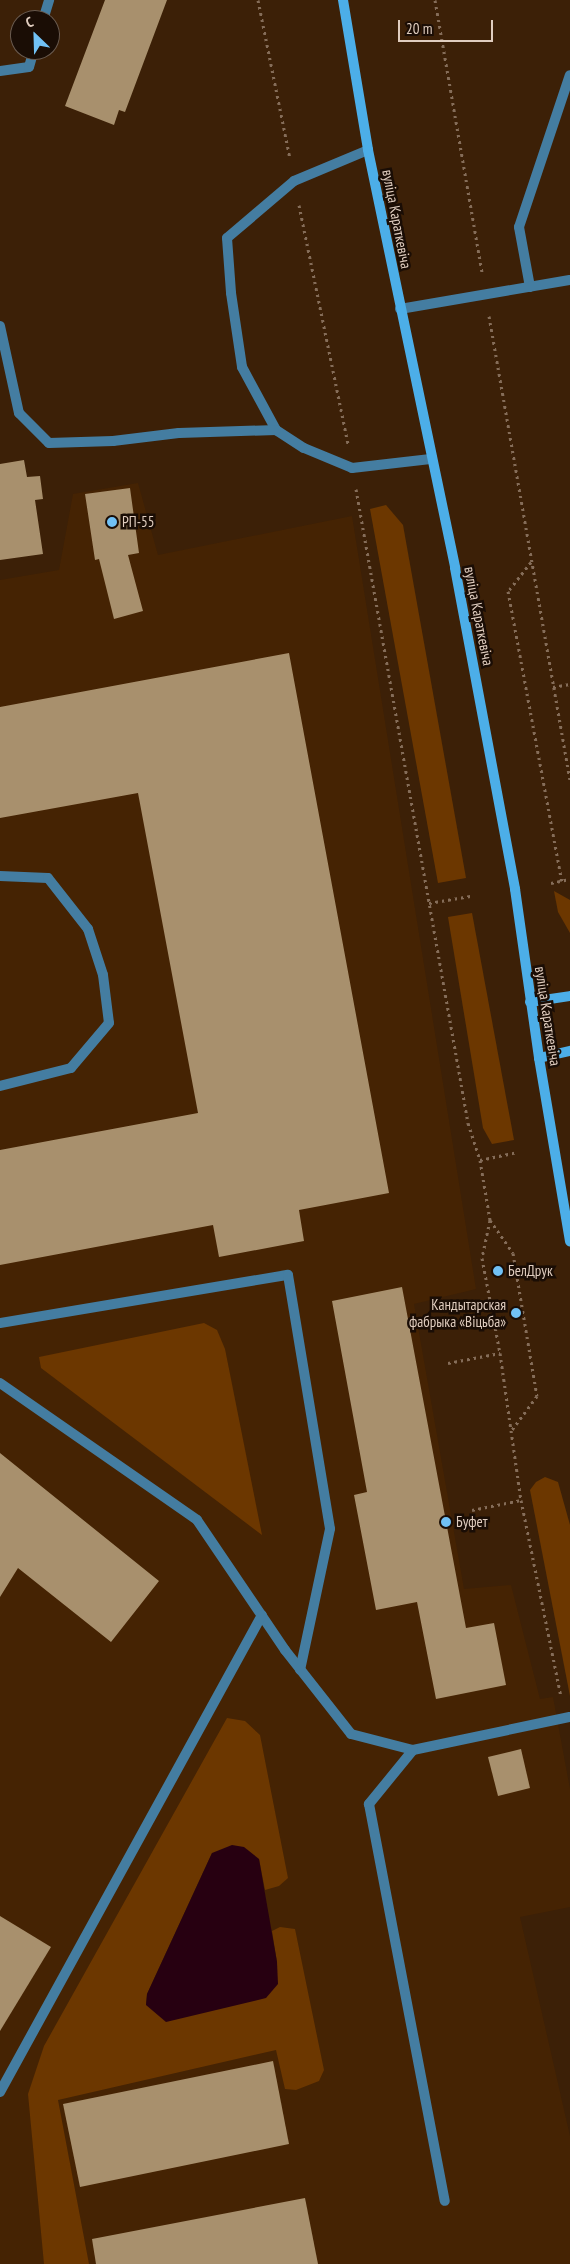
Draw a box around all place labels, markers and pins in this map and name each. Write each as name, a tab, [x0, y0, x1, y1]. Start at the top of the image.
place label: РП-55	[122, 513, 155, 531]
marker: РП-55	[106, 516, 118, 528]
place label: БелДрук	[508, 1262, 553, 1280]
marker: БелДрук	[492, 1265, 504, 1277]
place label: Кандытарская фабрыка «Віцьба»	[409, 1295, 506, 1330]
marker: Кандытарская фабрыка «Віцьба»	[510, 1307, 522, 1319]
place label: Буфет	[456, 1513, 487, 1531]
marker: Буфет	[440, 1516, 452, 1528]

